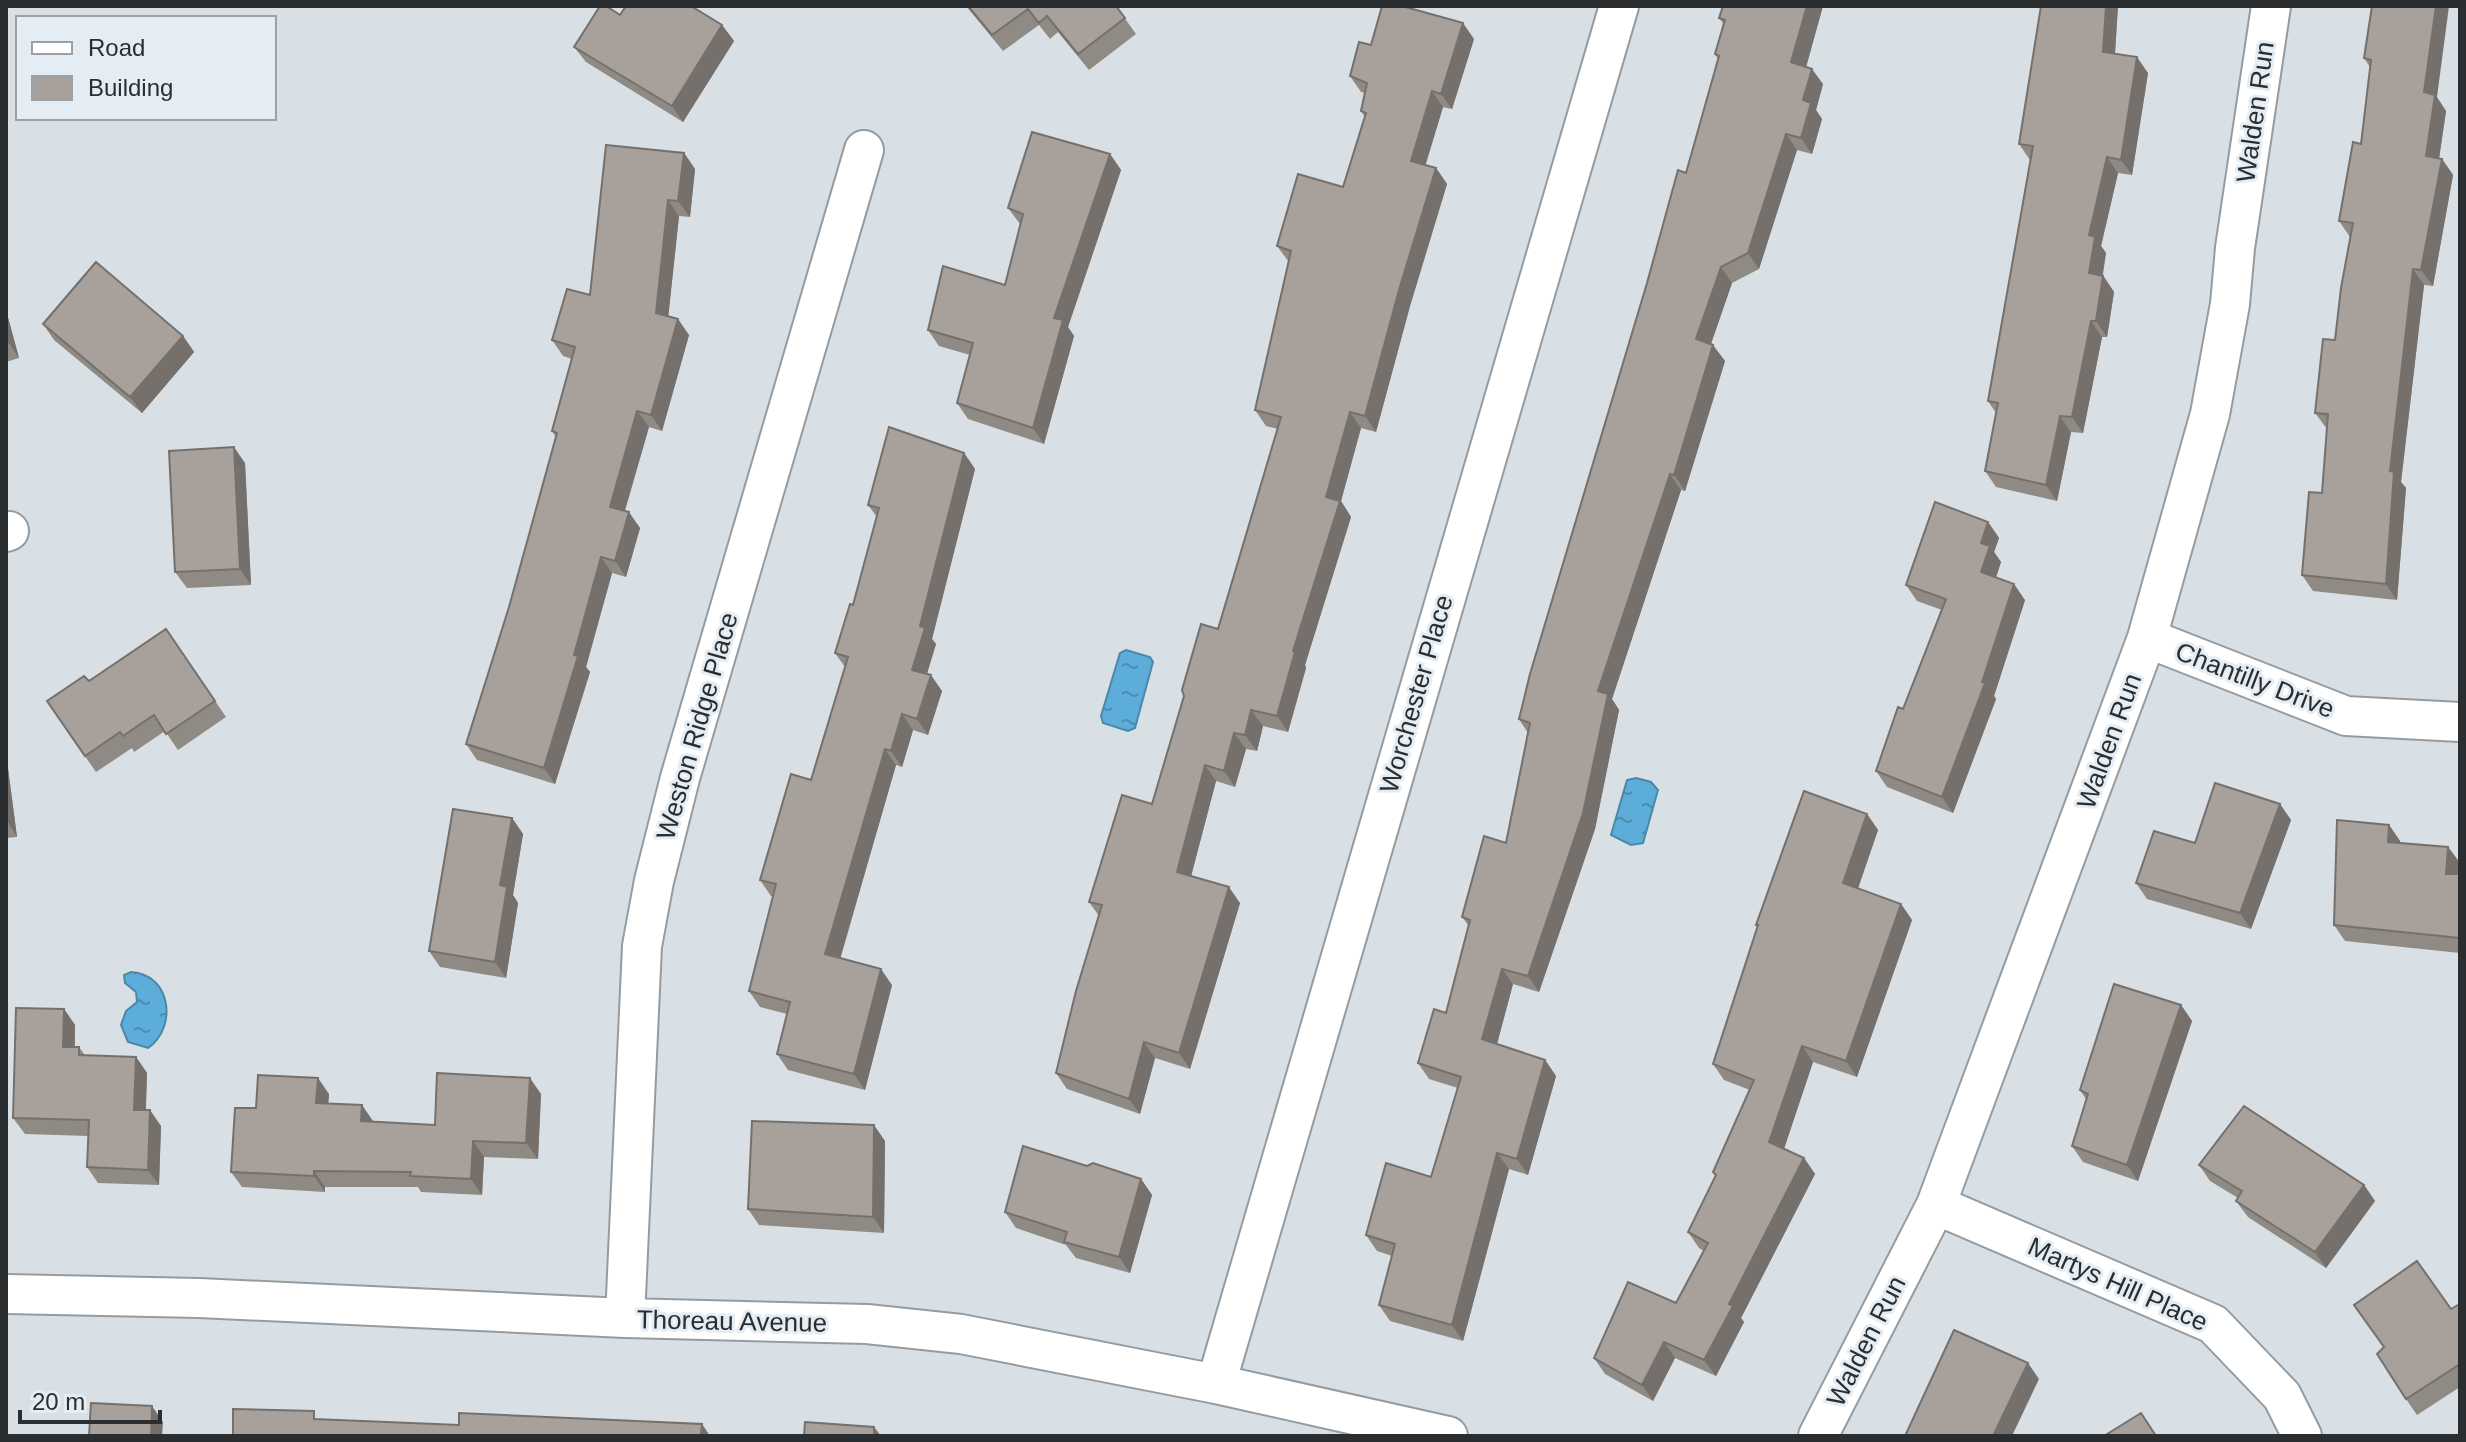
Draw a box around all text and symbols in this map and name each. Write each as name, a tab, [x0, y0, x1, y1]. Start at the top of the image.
legend	[16, 16, 276, 120]
text: Road	[88, 34, 145, 61]
street label: Walden Run	[2230, 40, 2280, 184]
text: Building	[88, 74, 173, 101]
street label: Worchester Place	[1373, 591, 1459, 797]
street label: Weston Ridge Place	[650, 609, 744, 843]
street label: Chantilly Drive	[2171, 636, 2339, 724]
street label: Walden Run	[2071, 669, 2147, 813]
street label: Martys Hill Place	[2023, 1231, 2213, 1337]
street label: Walden Run	[1820, 1271, 1912, 1411]
street label: Thoreau Avenue	[637, 1304, 827, 1338]
scale bar	[20, 1374, 160, 1424]
text: 20 m	[32, 1388, 85, 1415]

